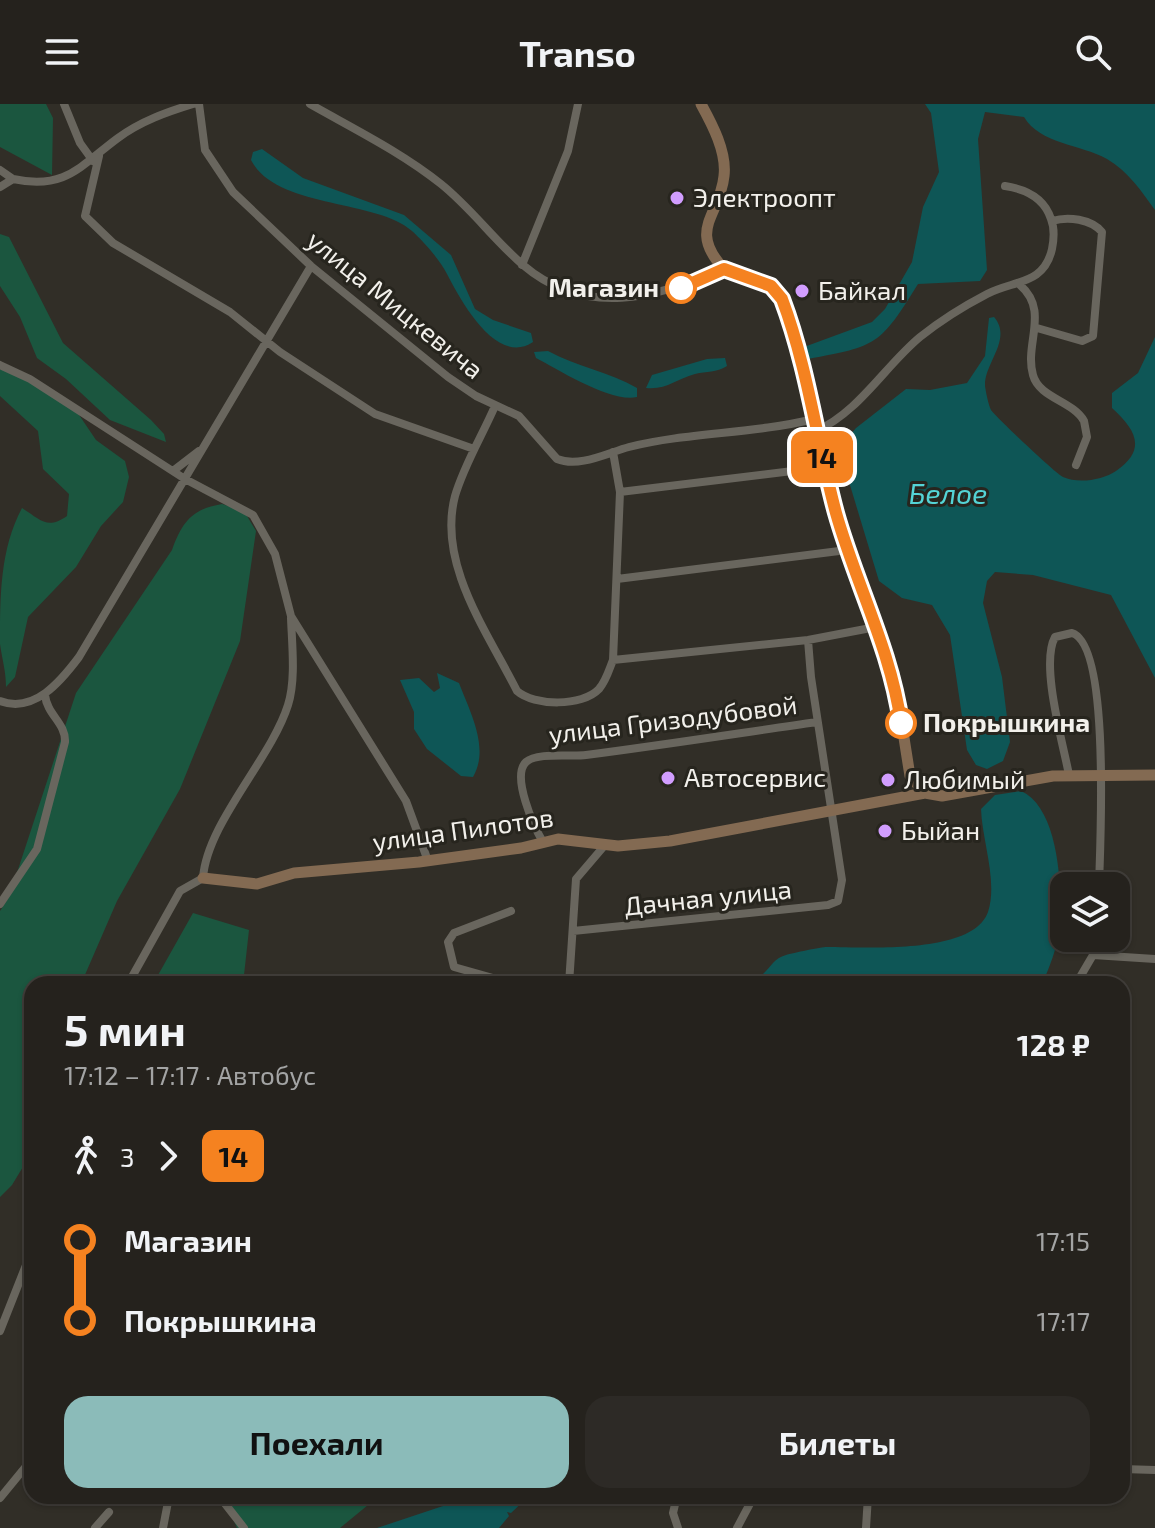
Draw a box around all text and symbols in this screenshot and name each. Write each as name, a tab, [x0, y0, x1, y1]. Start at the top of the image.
icon: menu	[40, 30, 84, 74]
icon: search	[1071, 30, 1115, 74]
text: Transo	[519, 31, 636, 74]
place label: Электроопт	[693, 181, 836, 212]
marker: Электроопт	[668, 189, 686, 207]
street label: улица Мицкевича	[301, 223, 490, 385]
place label: Магазин	[548, 271, 659, 302]
marker: Магазин	[666, 273, 696, 303]
place label: Байкал	[818, 274, 906, 305]
marker: Байкал	[793, 282, 811, 300]
line badge: 14	[786, 431, 858, 483]
text: 14	[807, 440, 837, 474]
water label: Белое	[909, 476, 987, 510]
street label: улица Гризодубовой	[547, 688, 799, 750]
place label: Покрышкина	[923, 706, 1090, 737]
marker: Покрышкина	[886, 708, 916, 738]
place label: Автосервис	[684, 761, 826, 792]
place label: Любимый	[904, 763, 1025, 794]
marker: Автосервис	[659, 769, 677, 787]
marker: Любимый	[879, 771, 897, 789]
street label: улица Пилотов	[370, 800, 555, 858]
place label: Быйан	[901, 814, 980, 845]
marker: Быйан	[876, 822, 894, 840]
street label: Дачная улица	[623, 872, 793, 922]
map controls	[1050, 872, 1130, 952]
button: layers	[1050, 872, 1130, 952]
text: 5 мин	[64, 1002, 186, 1055]
text: 128 ₽	[1017, 1026, 1090, 1062]
text: 17:12 – 17:17 · Автобус	[64, 1059, 316, 1090]
icon: walk	[64, 1134, 108, 1178]
icon: forward	[146, 1134, 190, 1178]
text: 14	[218, 1139, 248, 1173]
text: 3	[120, 1141, 134, 1172]
text: Магазин	[124, 1222, 252, 1258]
text: 17:15	[1036, 1225, 1090, 1256]
text: Покрышкина	[124, 1302, 317, 1338]
text: 17:17	[1037, 1305, 1090, 1336]
button: Поехали	[64, 1396, 569, 1488]
button: Билеты	[585, 1396, 1090, 1488]

